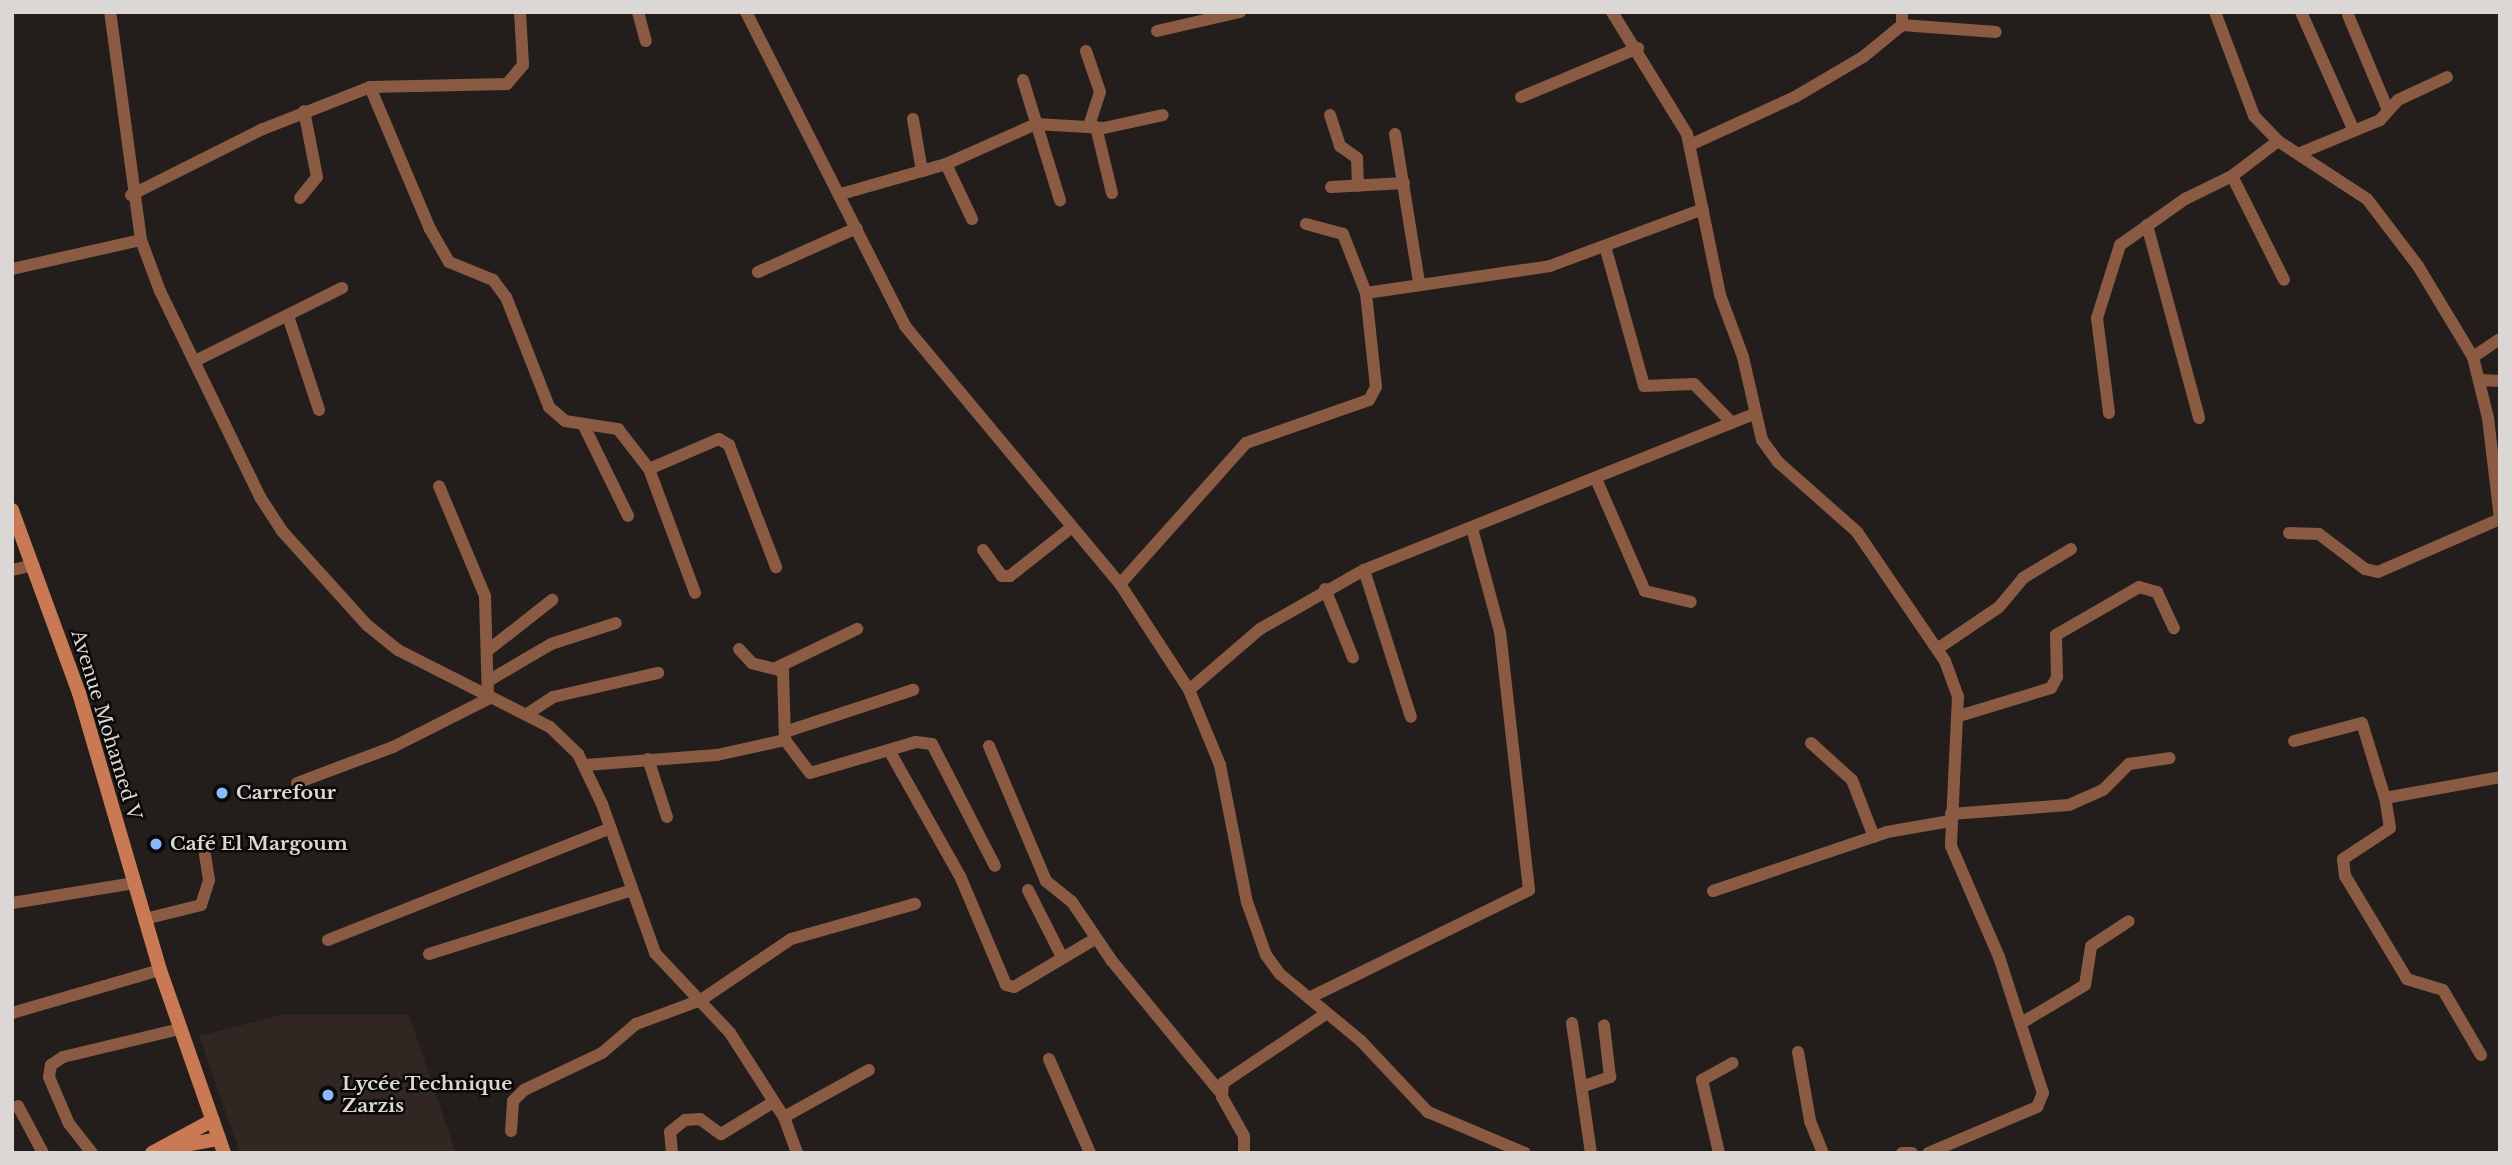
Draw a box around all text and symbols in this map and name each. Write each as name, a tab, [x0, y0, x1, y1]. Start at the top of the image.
street label: Avenue Mohamed V	[66, 627, 146, 823]
place label: Carrefour	[236, 782, 336, 804]
marker: Carrefour	[214, 785, 230, 801]
place label: Café El Margoum	[170, 833, 348, 855]
marker: Café El Margoum	[148, 836, 164, 852]
place label: Lycée Technique Zarzis	[342, 1073, 513, 1117]
marker: Lycée Technique Zarzis	[320, 1087, 336, 1103]

